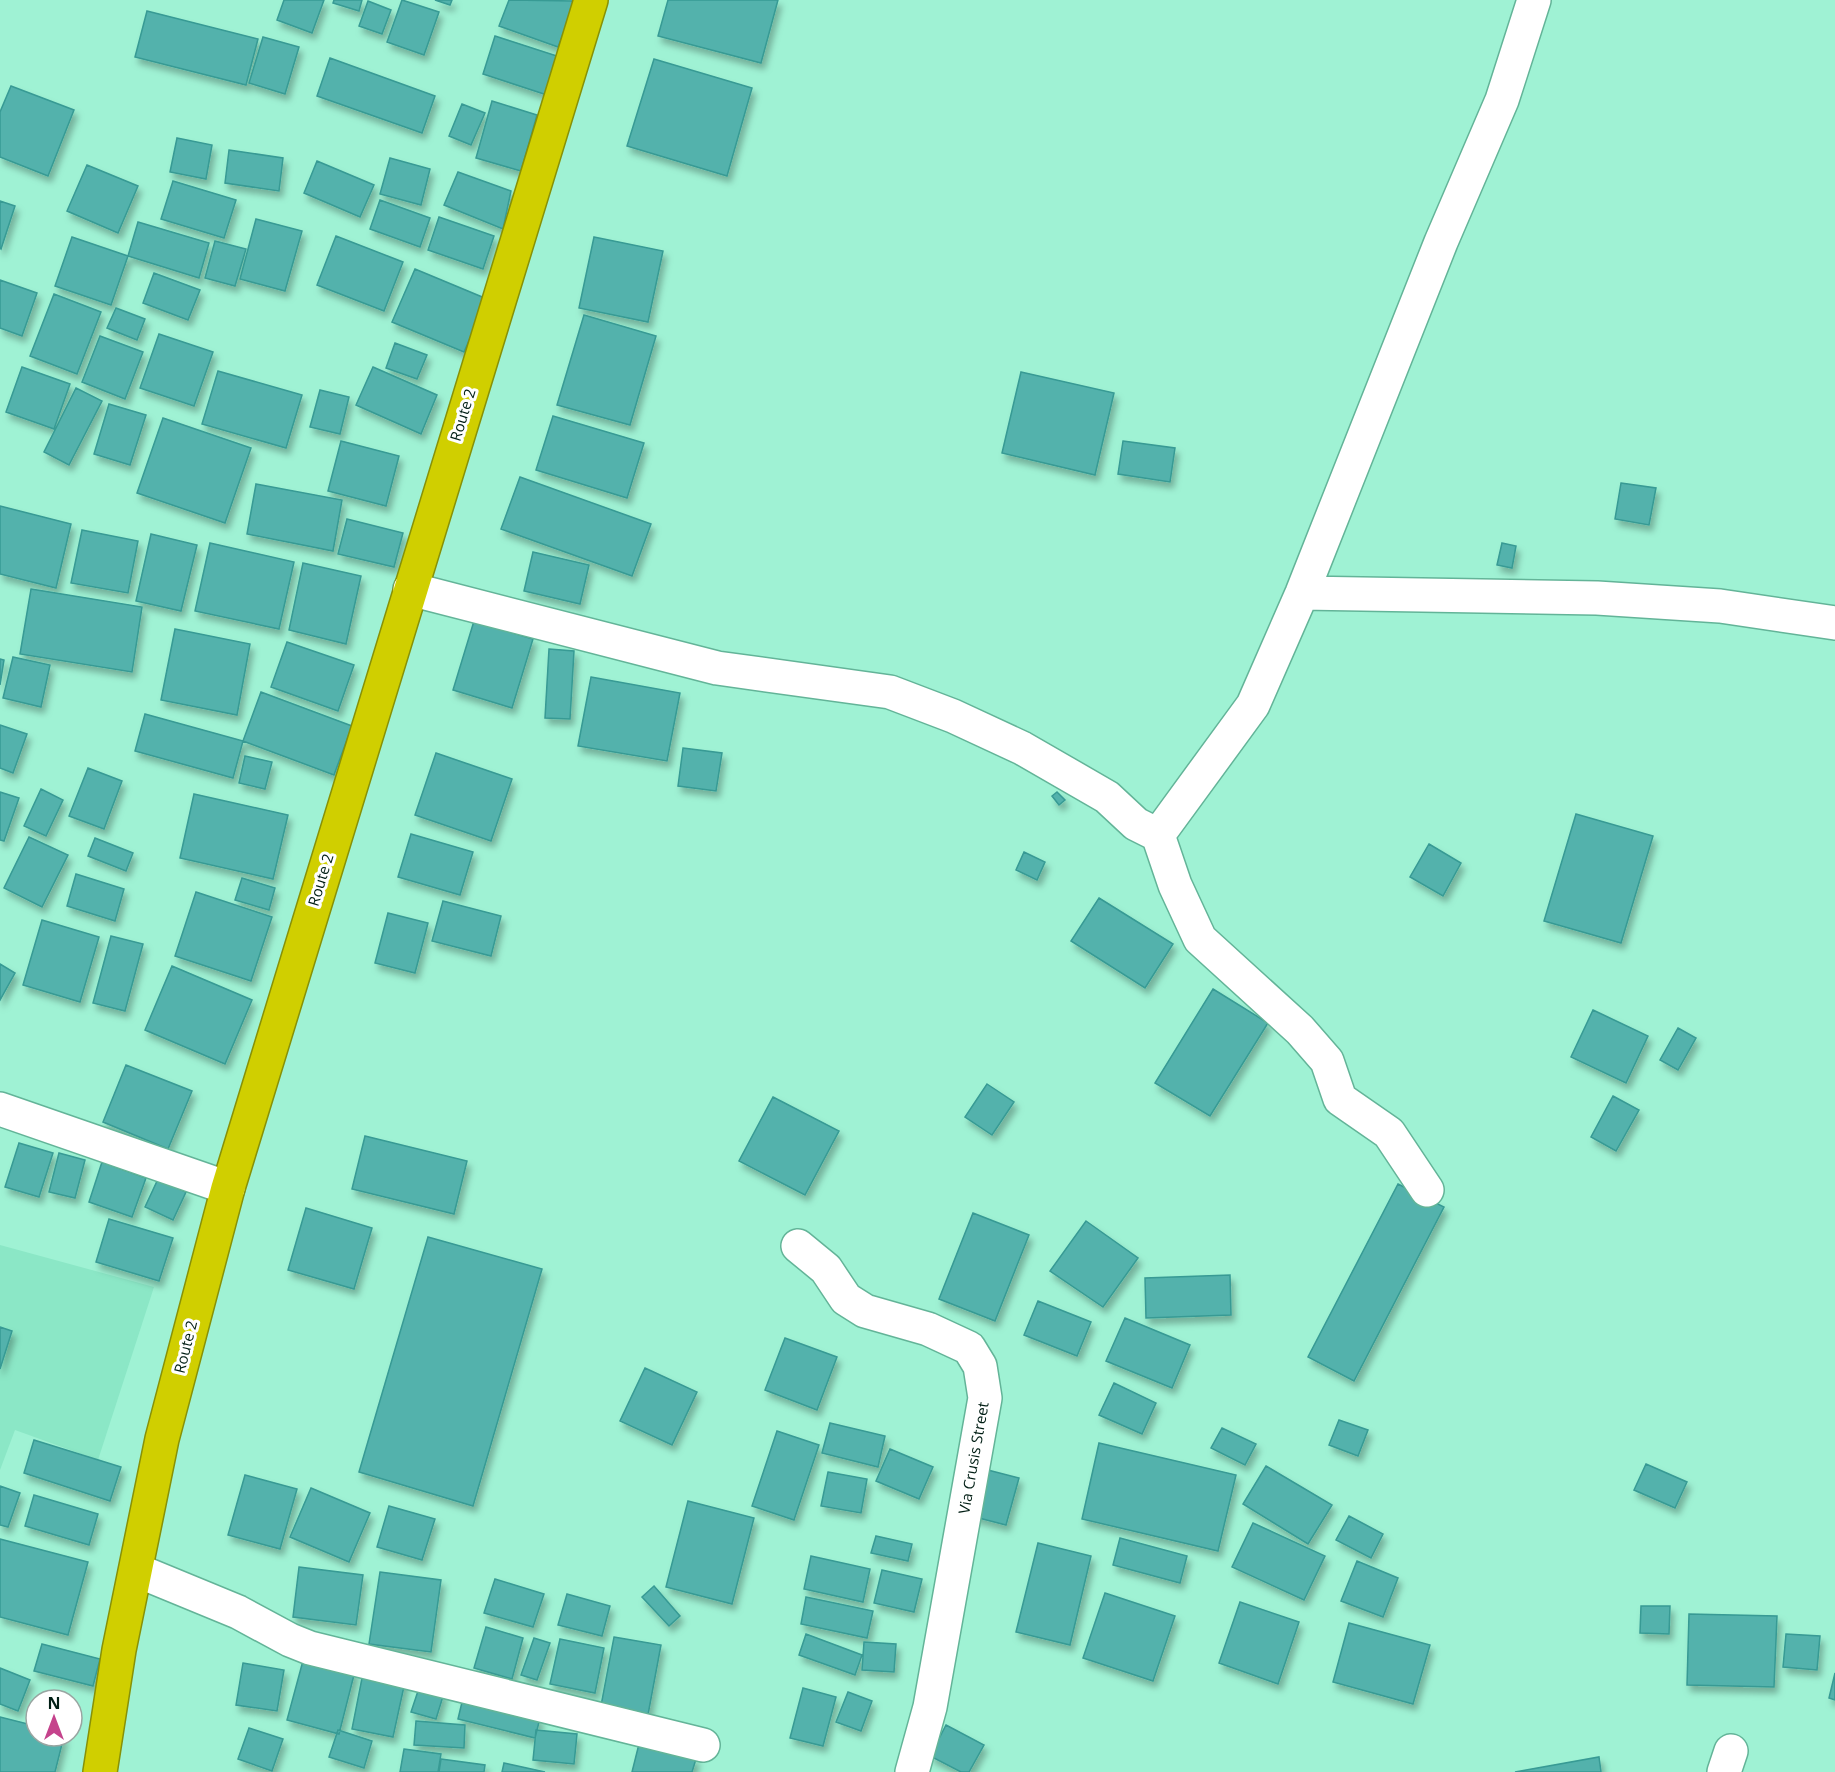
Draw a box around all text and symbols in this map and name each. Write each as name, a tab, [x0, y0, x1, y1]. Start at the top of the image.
street label: Route 2	[445, 386, 479, 443]
street label: Route 2	[303, 851, 337, 908]
street label: Route 2	[169, 1318, 201, 1375]
street label: Via Crusis Street	[953, 1400, 993, 1516]
north arrow	[24, 1688, 84, 1748]
text: N	[47, 1692, 61, 1714]

